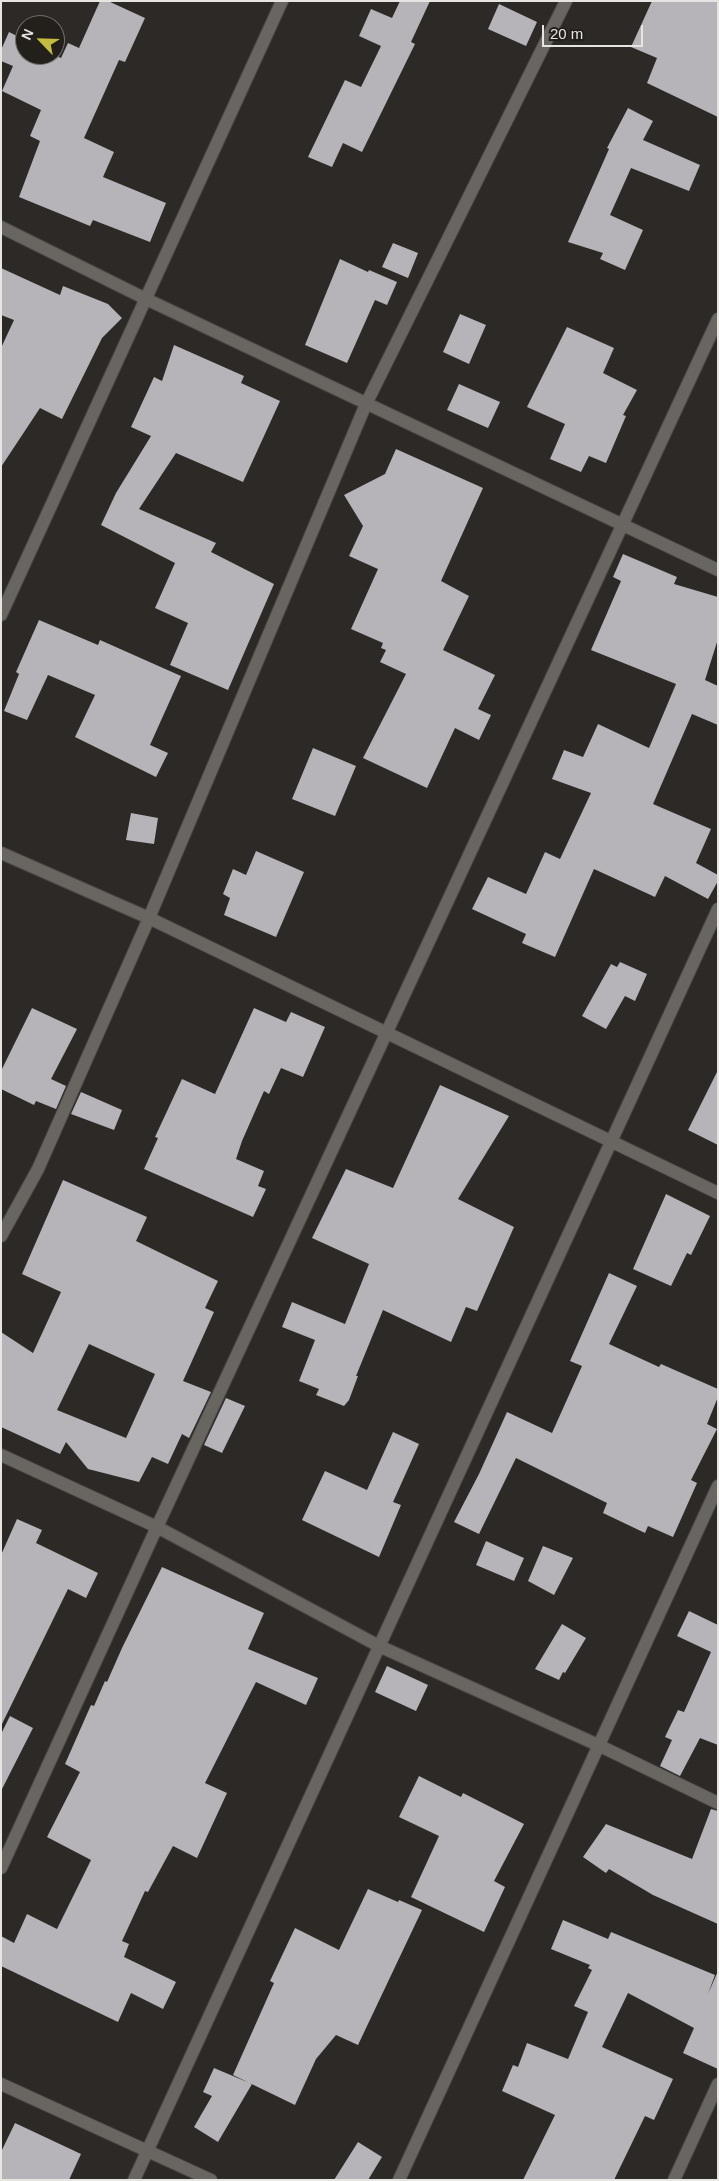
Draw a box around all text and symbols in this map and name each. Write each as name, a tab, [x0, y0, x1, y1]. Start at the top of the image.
north arrow	[15, 15, 65, 65]
scale bar	[544, 15, 645, 47]
text: 20 m	[550, 25, 583, 42]
text: N	[18, 26, 37, 42]

